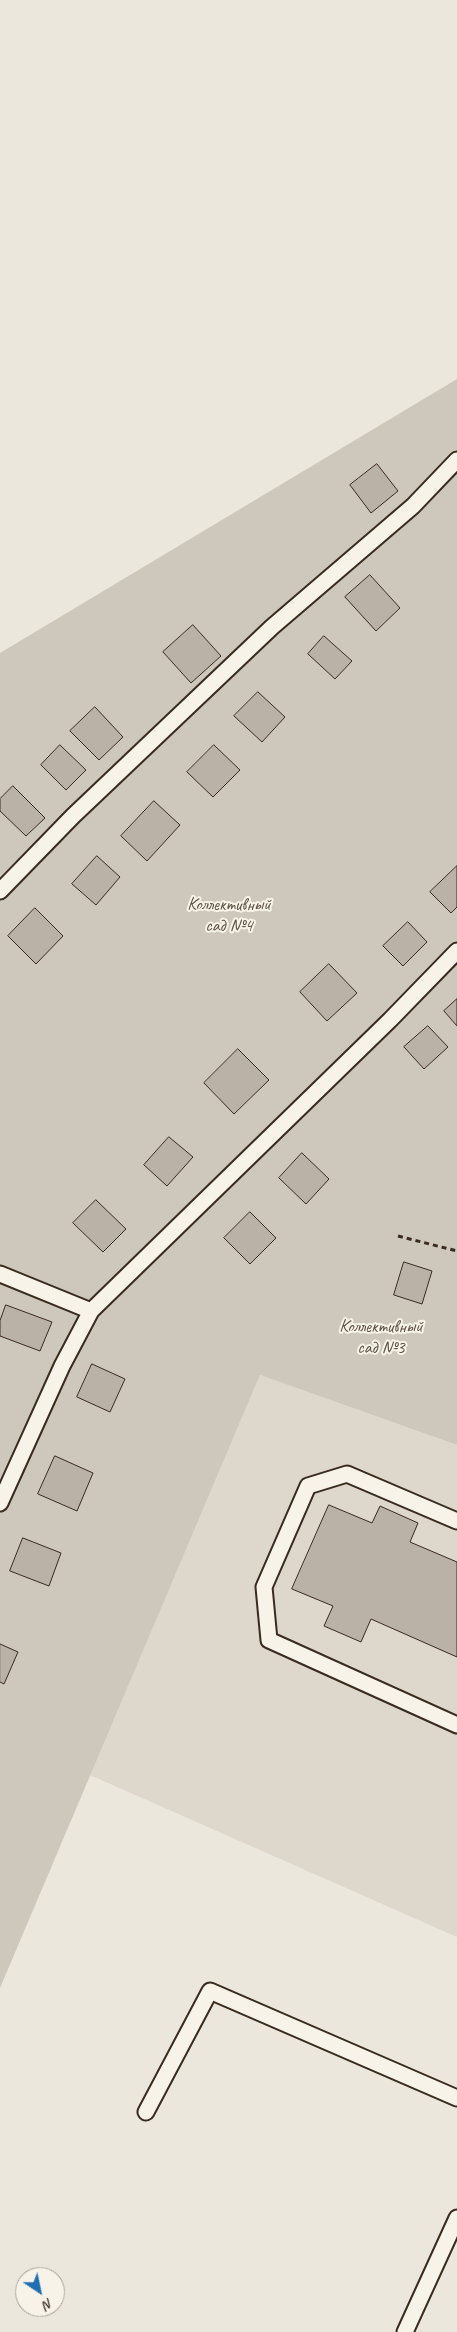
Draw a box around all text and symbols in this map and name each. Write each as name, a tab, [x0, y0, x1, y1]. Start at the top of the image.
park label: Коллективный сад №4	[187, 894, 271, 936]
park label: Коллективный сад №3	[339, 1316, 423, 1358]
north arrow	[15, 2267, 65, 2317]
text: N	[40, 2295, 56, 2313]

